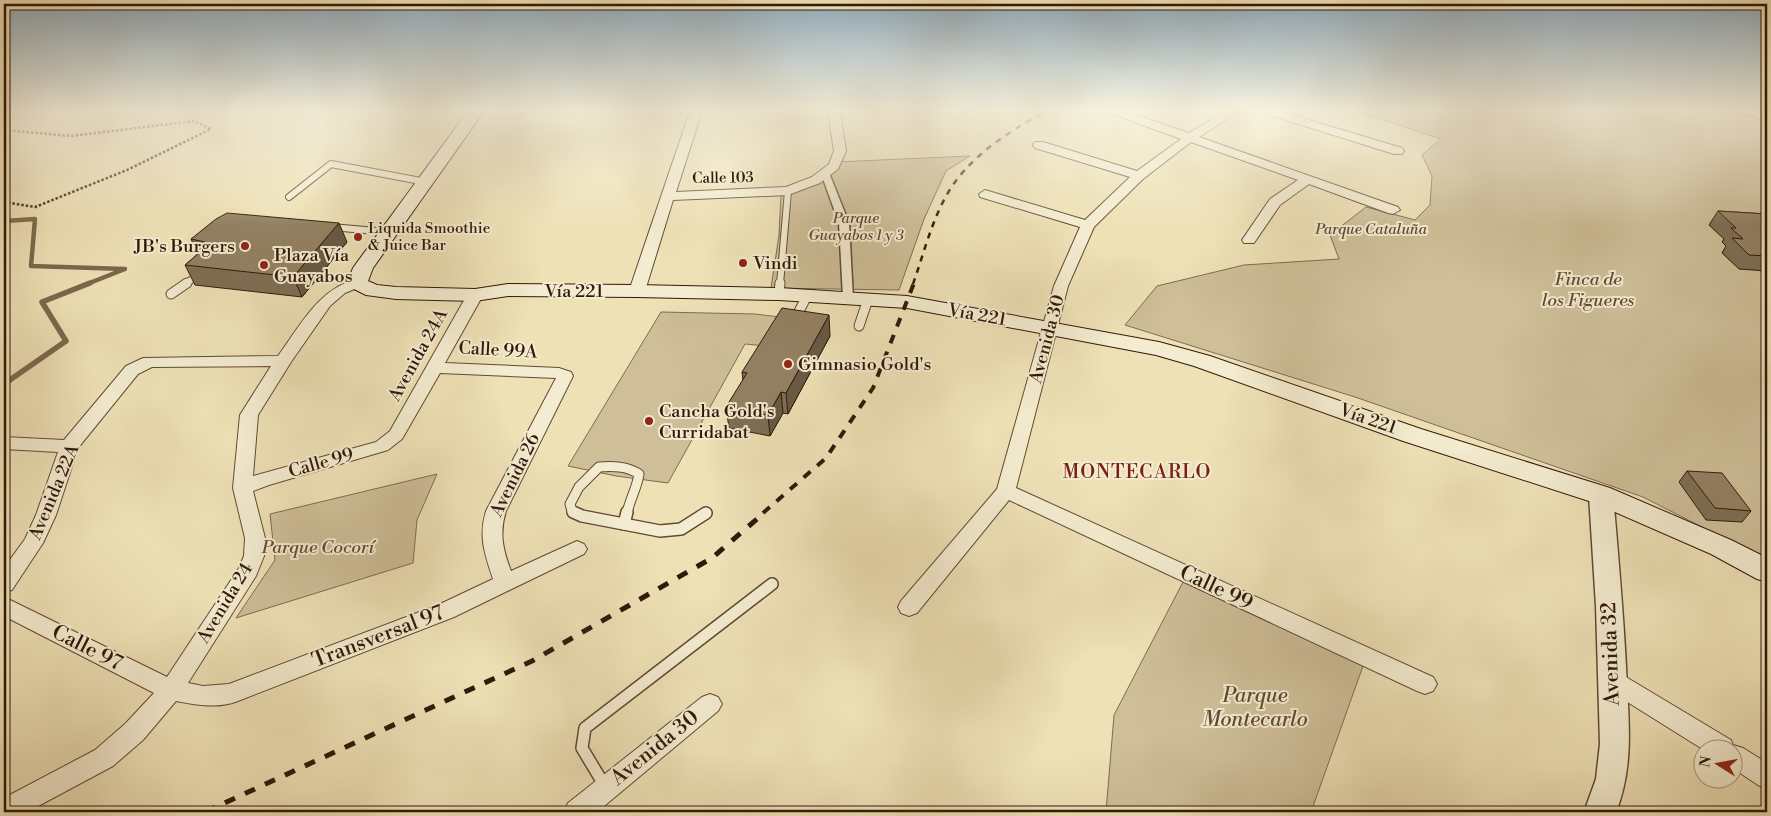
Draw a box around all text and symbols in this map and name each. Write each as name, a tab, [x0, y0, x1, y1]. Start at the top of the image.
street label: Calle 103	[692, 168, 754, 188]
park label: Parque Guayabos 1 y 3	[808, 209, 905, 245]
place label: Liquida Smoothie & Juice Bar	[368, 219, 490, 255]
park label: Parque Cataluña	[1314, 220, 1427, 239]
marker: Liquida Smoothie & Juice Bar	[352, 231, 364, 243]
place label: JB's Burgers	[133, 235, 235, 258]
marker: JB's Burgers	[239, 240, 251, 252]
place label: Plaza Vía Guayabos	[274, 244, 353, 288]
place label: Vindi	[752, 252, 798, 275]
marker: Vindi	[737, 257, 749, 269]
marker: Plaza Vía Guayabos	[258, 259, 270, 271]
park label: Finca de los Figueres	[1542, 268, 1635, 312]
street label: Vía 221	[543, 280, 604, 303]
street label: Avenida 30	[1024, 292, 1070, 387]
street label: Vía 221	[945, 298, 1008, 331]
street label: Avenida 24A	[383, 304, 453, 406]
street label: Calle 99A	[458, 336, 539, 364]
place label: Gimnasio Gold's	[798, 353, 931, 376]
marker: Gimnasio Gold's	[782, 358, 794, 370]
street label: Vía 221	[1335, 398, 1400, 440]
place label: Cancha Gold's Curridabat	[659, 400, 775, 444]
marker: Cancha Gold's Curridabat	[643, 415, 655, 427]
street label: Avenida 26	[484, 429, 545, 521]
street label: Avenida 22A	[23, 440, 85, 544]
street label: Calle 99	[286, 443, 356, 483]
district label: MONTECARLO	[1063, 460, 1211, 484]
park label: Parque Cocorí	[261, 536, 377, 559]
street label: Avenida 24	[191, 558, 258, 648]
street label: Calle 99	[1175, 560, 1257, 616]
street label: Transversal 97	[308, 600, 448, 674]
street label: Avenida 32	[1596, 602, 1626, 707]
street label: Calle 97	[47, 619, 127, 677]
park label: Parque Montecarlo	[1202, 683, 1308, 733]
street label: Avenida 30	[605, 705, 704, 792]
north arrow	[1694, 738, 1744, 788]
text: N	[1696, 755, 1716, 769]

